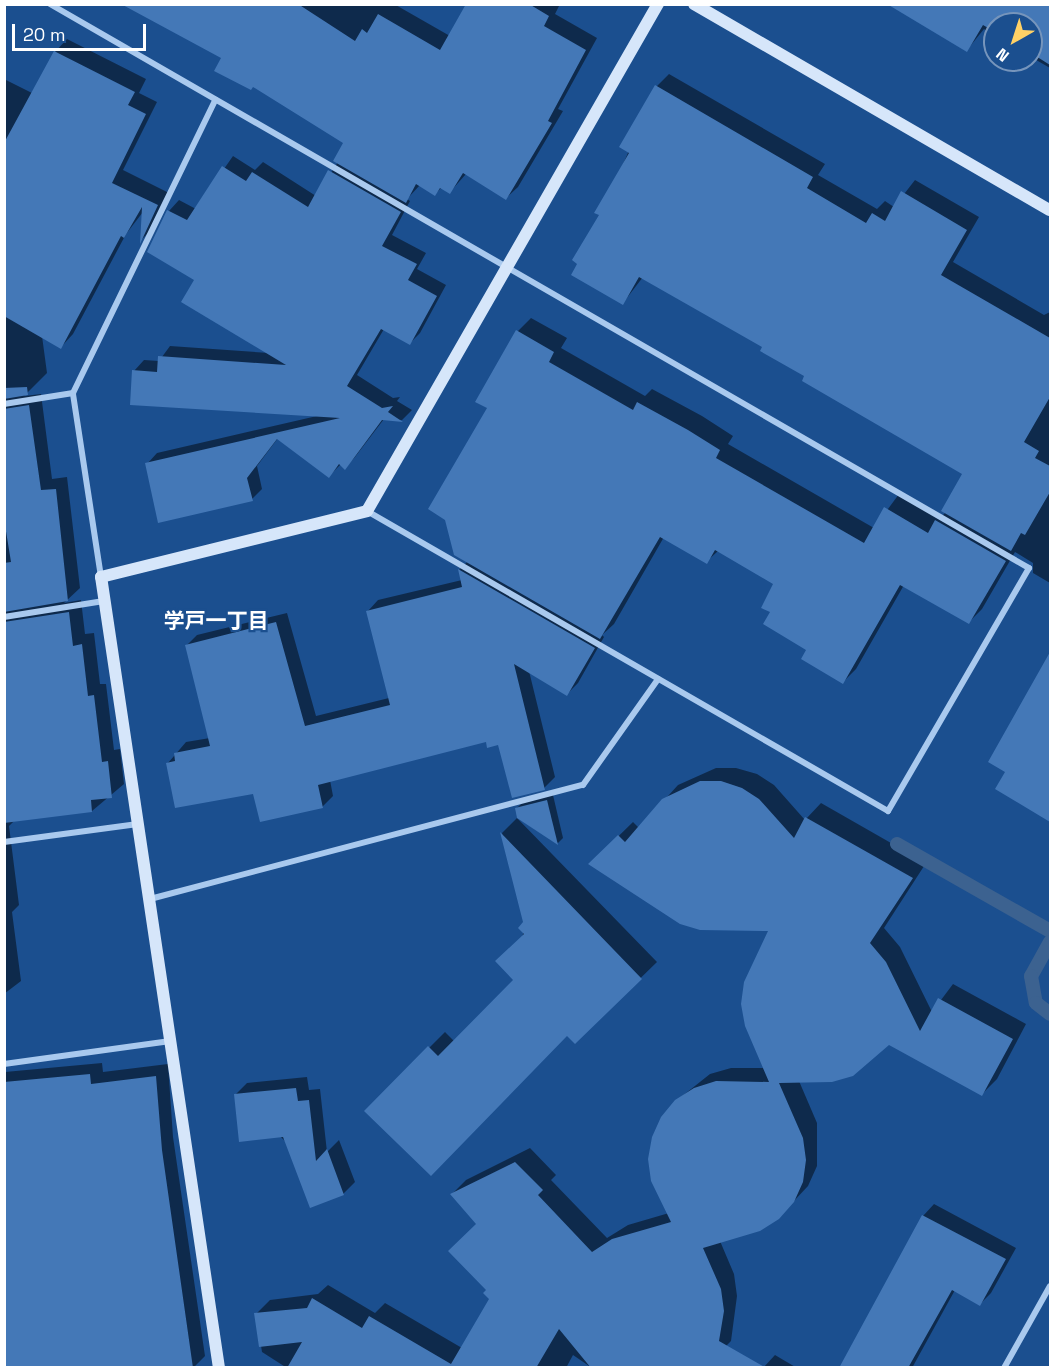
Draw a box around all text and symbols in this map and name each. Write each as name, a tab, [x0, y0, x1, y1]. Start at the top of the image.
scale bar	[15, 12, 148, 50]
north arrow	[983, 12, 1043, 72]
text: 20 m	[23, 23, 66, 46]
text: N	[992, 43, 1013, 66]
district label: 学戸一丁目	[164, 608, 268, 634]

